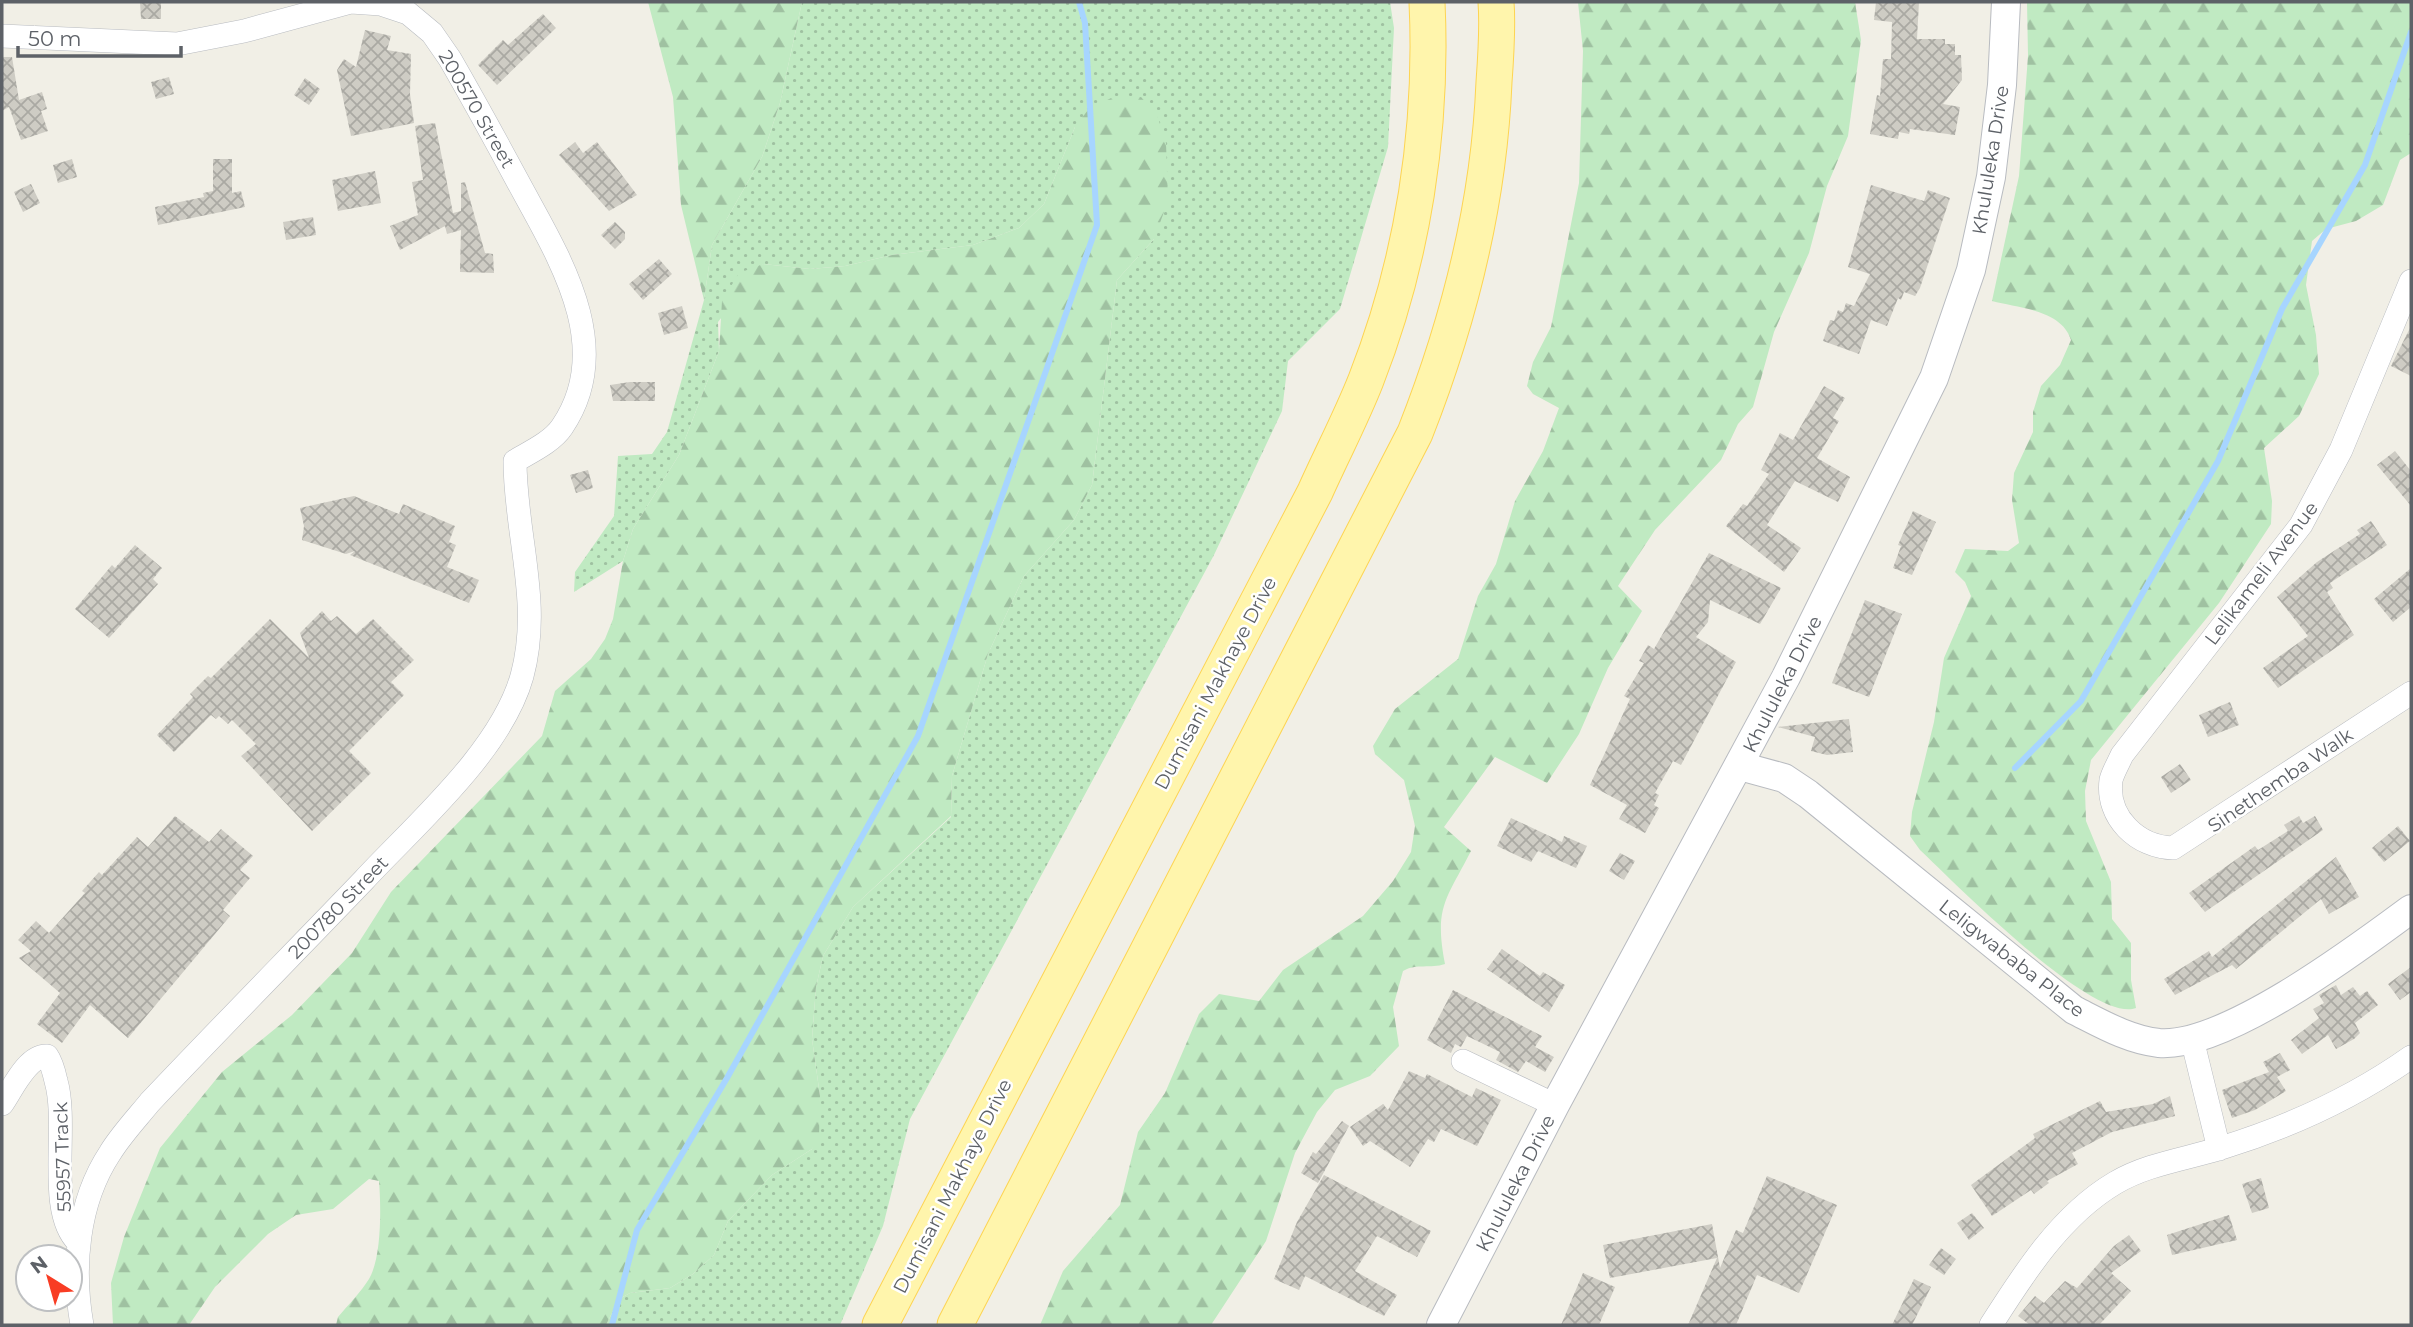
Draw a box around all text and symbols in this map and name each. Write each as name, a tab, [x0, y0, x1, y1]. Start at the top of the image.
scale bar	[18, 14, 180, 58]
text: 50 m	[28, 26, 82, 51]
street label: 200570 Street	[434, 46, 520, 172]
street label: Khululeka Drive	[1967, 84, 2014, 236]
street label: Lelikameli Avenue	[2200, 497, 2323, 650]
street label: Dumisani Makhaye Drive	[1149, 573, 1281, 794]
street label: Khululeka Drive	[1738, 612, 1827, 757]
street label: Sinethemba Walk	[2203, 723, 2358, 837]
street label: 200780 Street	[284, 851, 393, 963]
street label: Leligwababa Place	[1934, 894, 2089, 1022]
street label: Dumisani Makhaye Drive	[888, 1075, 1017, 1297]
street label: 55957 Track	[49, 1101, 76, 1212]
street label: Khululeka Drive	[1471, 1111, 1560, 1256]
north arrow	[14, 1243, 84, 1313]
text: N	[26, 1251, 52, 1279]

